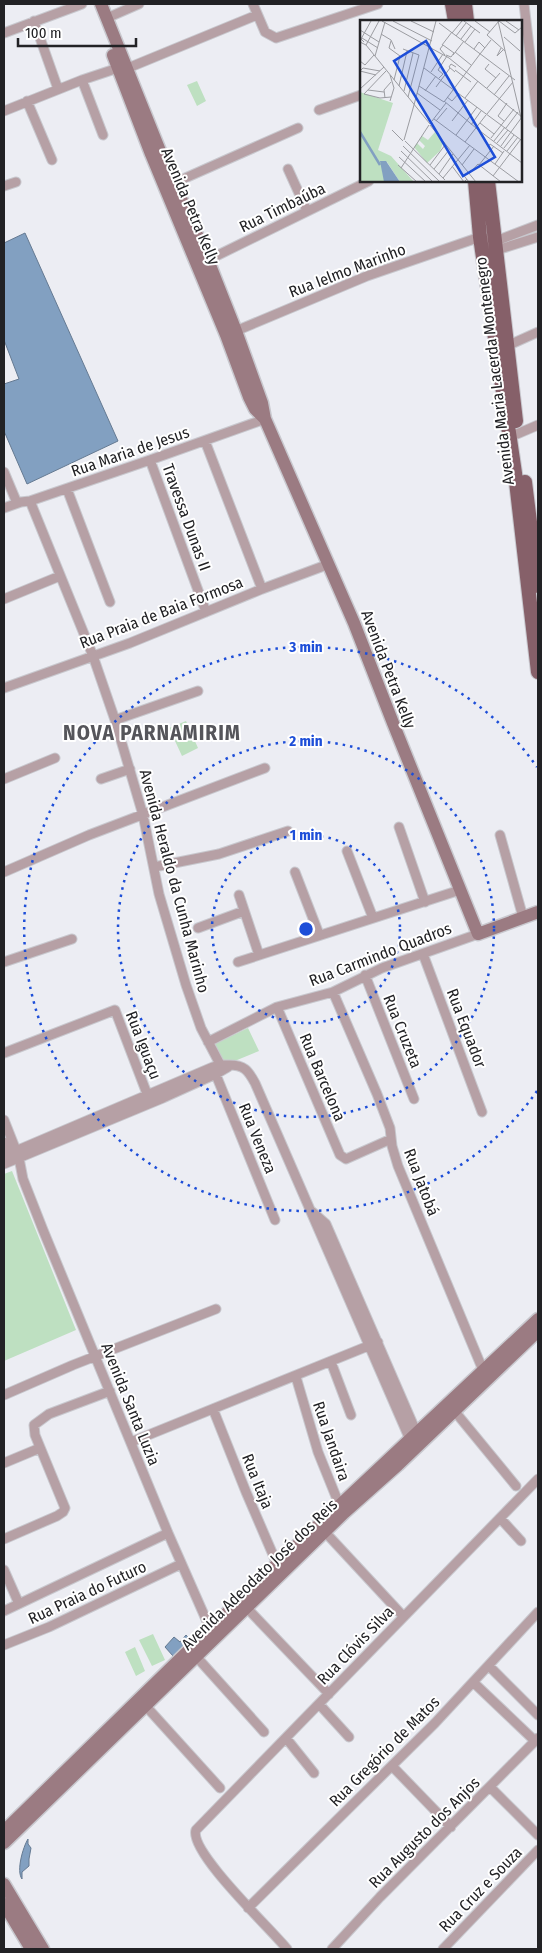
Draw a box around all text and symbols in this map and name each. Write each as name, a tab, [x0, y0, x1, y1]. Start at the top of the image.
scale bar	[18, 15, 135, 47]
inset map	[360, 20, 522, 182]
text: 100 m	[25, 24, 62, 42]
street label: Avenida Petra Kelly	[157, 145, 224, 268]
street label: Rua Timbaúba	[236, 178, 328, 236]
street label: Rua Ielmo Marinho	[286, 239, 408, 301]
street label: Avenida Maria Lacerda Montenegro	[471, 256, 518, 486]
street label: Rua Maria de Jesus	[69, 422, 192, 481]
street label: Travessa Dunas II	[158, 461, 215, 573]
street label: Rua Praia de Baia Formosa	[77, 572, 246, 652]
street label: Avenida Petra Kelly	[357, 607, 420, 732]
text: 3 min	[288, 638, 323, 656]
district label: NOVA PARNAMIRIM	[63, 720, 241, 746]
text: 2 min	[288, 732, 323, 750]
street label: Avenida Heraldo da Cunha Marinho	[136, 767, 213, 995]
text: 1 min	[290, 826, 322, 844]
street label: Rua Carmindo Quadros	[306, 919, 454, 990]
centre of rings	[297, 920, 315, 938]
street label: Rua Equador	[443, 986, 490, 1071]
street label: Rua Cruzeta	[379, 992, 426, 1071]
street label: Rua Iguaçu	[122, 1008, 165, 1082]
street label: Rua Barcelona	[295, 1030, 350, 1124]
street label: Rua Veneza	[235, 1100, 280, 1176]
street label: Rua Jatobá	[400, 1146, 443, 1219]
street label: Avenida Santa Luzia	[97, 1340, 164, 1468]
street label: Rua Jandaira	[309, 1399, 354, 1483]
street label: Rua Itaja	[238, 1451, 277, 1512]
street label: Avenida Adeodato José dos Reis	[178, 1495, 341, 1654]
street label: Rua Praia do Futuro	[25, 1557, 149, 1628]
street label: Rua Clóvis Silva	[313, 1602, 398, 1689]
street label: Rua Gregório de Matos	[325, 1692, 444, 1810]
street label: Rua Augusto dos Anjos	[365, 1773, 484, 1892]
street label: Rua Cruz e Souza	[435, 1843, 526, 1936]

